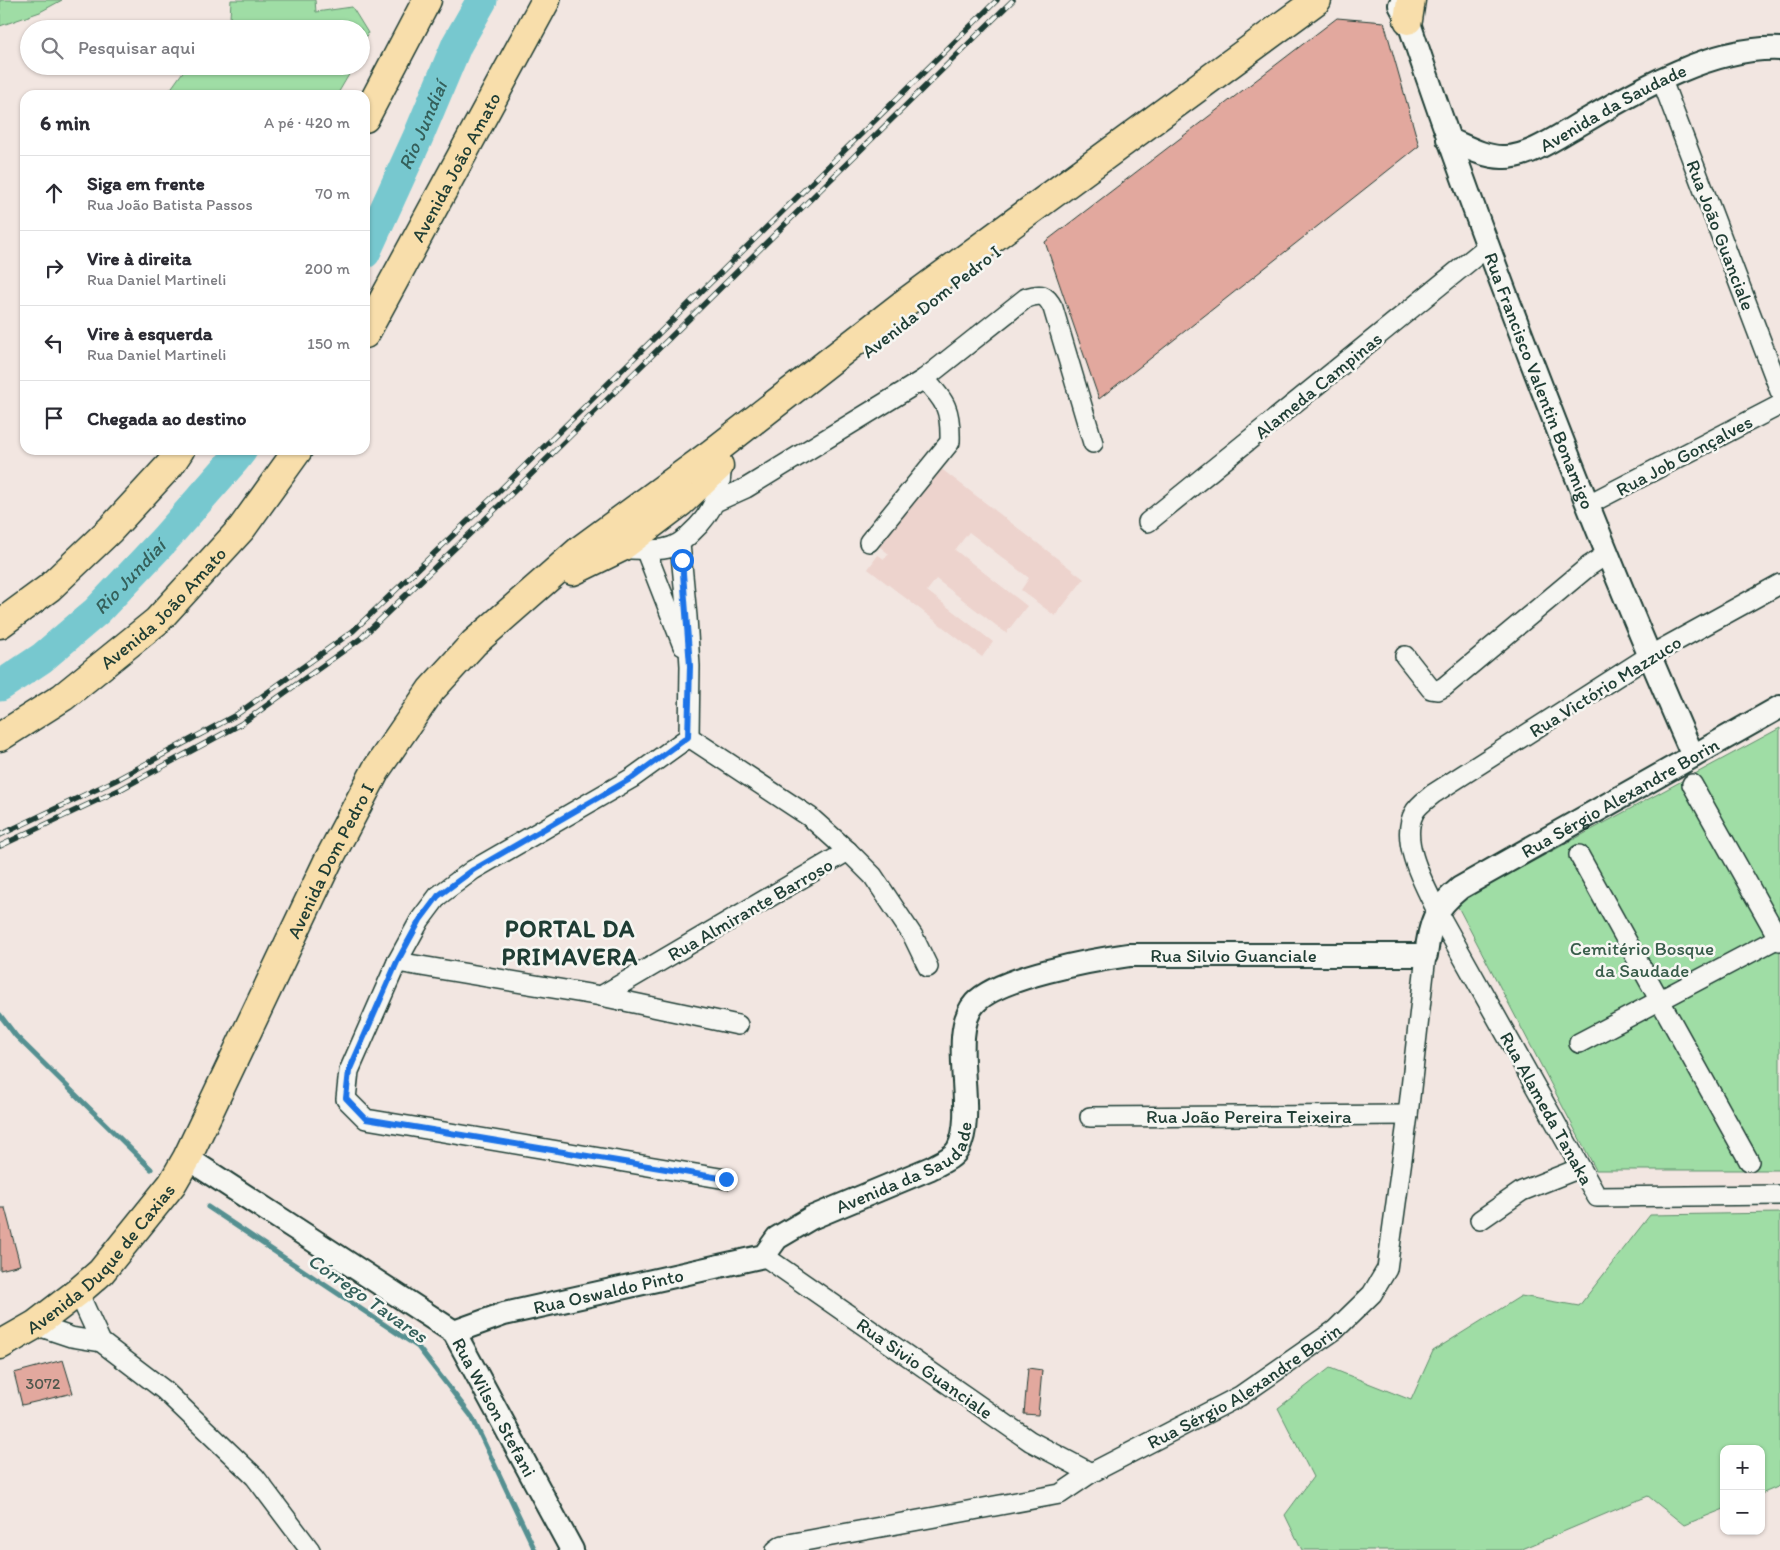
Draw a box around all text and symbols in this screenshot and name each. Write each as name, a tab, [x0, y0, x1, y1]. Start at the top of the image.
search box	[20, 20, 370, 75]
icon: search	[38, 34, 66, 62]
text: Pesquisar aqui	[78, 36, 195, 59]
street label: Avenida da Saudade	[1536, 59, 1690, 157]
water label: Rio Jundiaí	[393, 75, 453, 174]
street label: Avenida João Amato	[406, 88, 506, 246]
text: 6 min	[40, 110, 90, 135]
text: A pé · 420 m	[264, 113, 350, 132]
street label: Rua João Guanciale	[1681, 157, 1760, 314]
text: Siga em frente	[87, 172, 205, 195]
icon: ahead	[40, 179, 68, 207]
text: 70 m	[315, 184, 350, 203]
text: Rua João Batista Passos	[87, 195, 253, 214]
street label: Avenida Dom Pedro I	[857, 240, 1006, 363]
text: Vire à direita	[87, 247, 192, 270]
street label: Rua Francisco Valentin Bonamigo	[1479, 249, 1599, 513]
icon: right	[40, 254, 68, 282]
text: 200 m	[305, 259, 350, 278]
text: Rua Daniel Martineli	[87, 270, 226, 289]
text: Vire à esquerda	[87, 322, 213, 345]
street label: Alameda Campinas	[1250, 327, 1387, 444]
icon: left	[40, 329, 68, 357]
text: 150 m	[307, 334, 350, 353]
text: Rua Daniel Martineli	[87, 345, 226, 364]
icon: arrive	[40, 404, 68, 432]
text: Chegada ao destino	[87, 407, 246, 430]
street label: Rua Job Gonçalves	[1612, 410, 1756, 501]
water label: Rio Jundiaí	[88, 532, 172, 619]
street label: Avenida João Amato	[96, 542, 231, 674]
route start	[671, 549, 694, 572]
street label: Rua Victório Mazzuco	[1525, 630, 1686, 743]
street label: Rua Sérgio Alexandre Borin	[1517, 733, 1723, 863]
street label: Avenida Dom Pedro I	[282, 779, 379, 942]
street label: Rua Almirante Barroso	[664, 853, 837, 966]
district label: PORTAL DA PRIMAVERA	[502, 914, 638, 971]
park label: Cemitério Bosque da Saudade	[1570, 937, 1714, 982]
street label: Rua Silvio Guanciale	[1150, 944, 1317, 967]
street label: Rua Alameda Tanaka	[1495, 1028, 1598, 1189]
street label: Rua João Pereira Teixeira	[1146, 1105, 1352, 1128]
street label: Avenida da Saudade	[832, 1120, 977, 1218]
route end	[715, 1168, 738, 1191]
street label: Avenida Duque de Caxias	[22, 1179, 180, 1339]
water label: Córrego Tavares	[304, 1248, 433, 1349]
street label: Rua Oswaldo Pinto	[531, 1263, 686, 1319]
street label: Rua Sivio Guanciale	[852, 1313, 997, 1424]
street label: Rua Sérgio Alexandre Borin	[1143, 1318, 1346, 1454]
street label: Rua Wilson Stefani	[447, 1334, 541, 1481]
house number: 3072	[26, 1374, 61, 1393]
map controls	[1720, 1445, 1765, 1535]
button: +	[1720, 1445, 1765, 1490]
button: −	[1720, 1490, 1765, 1535]

